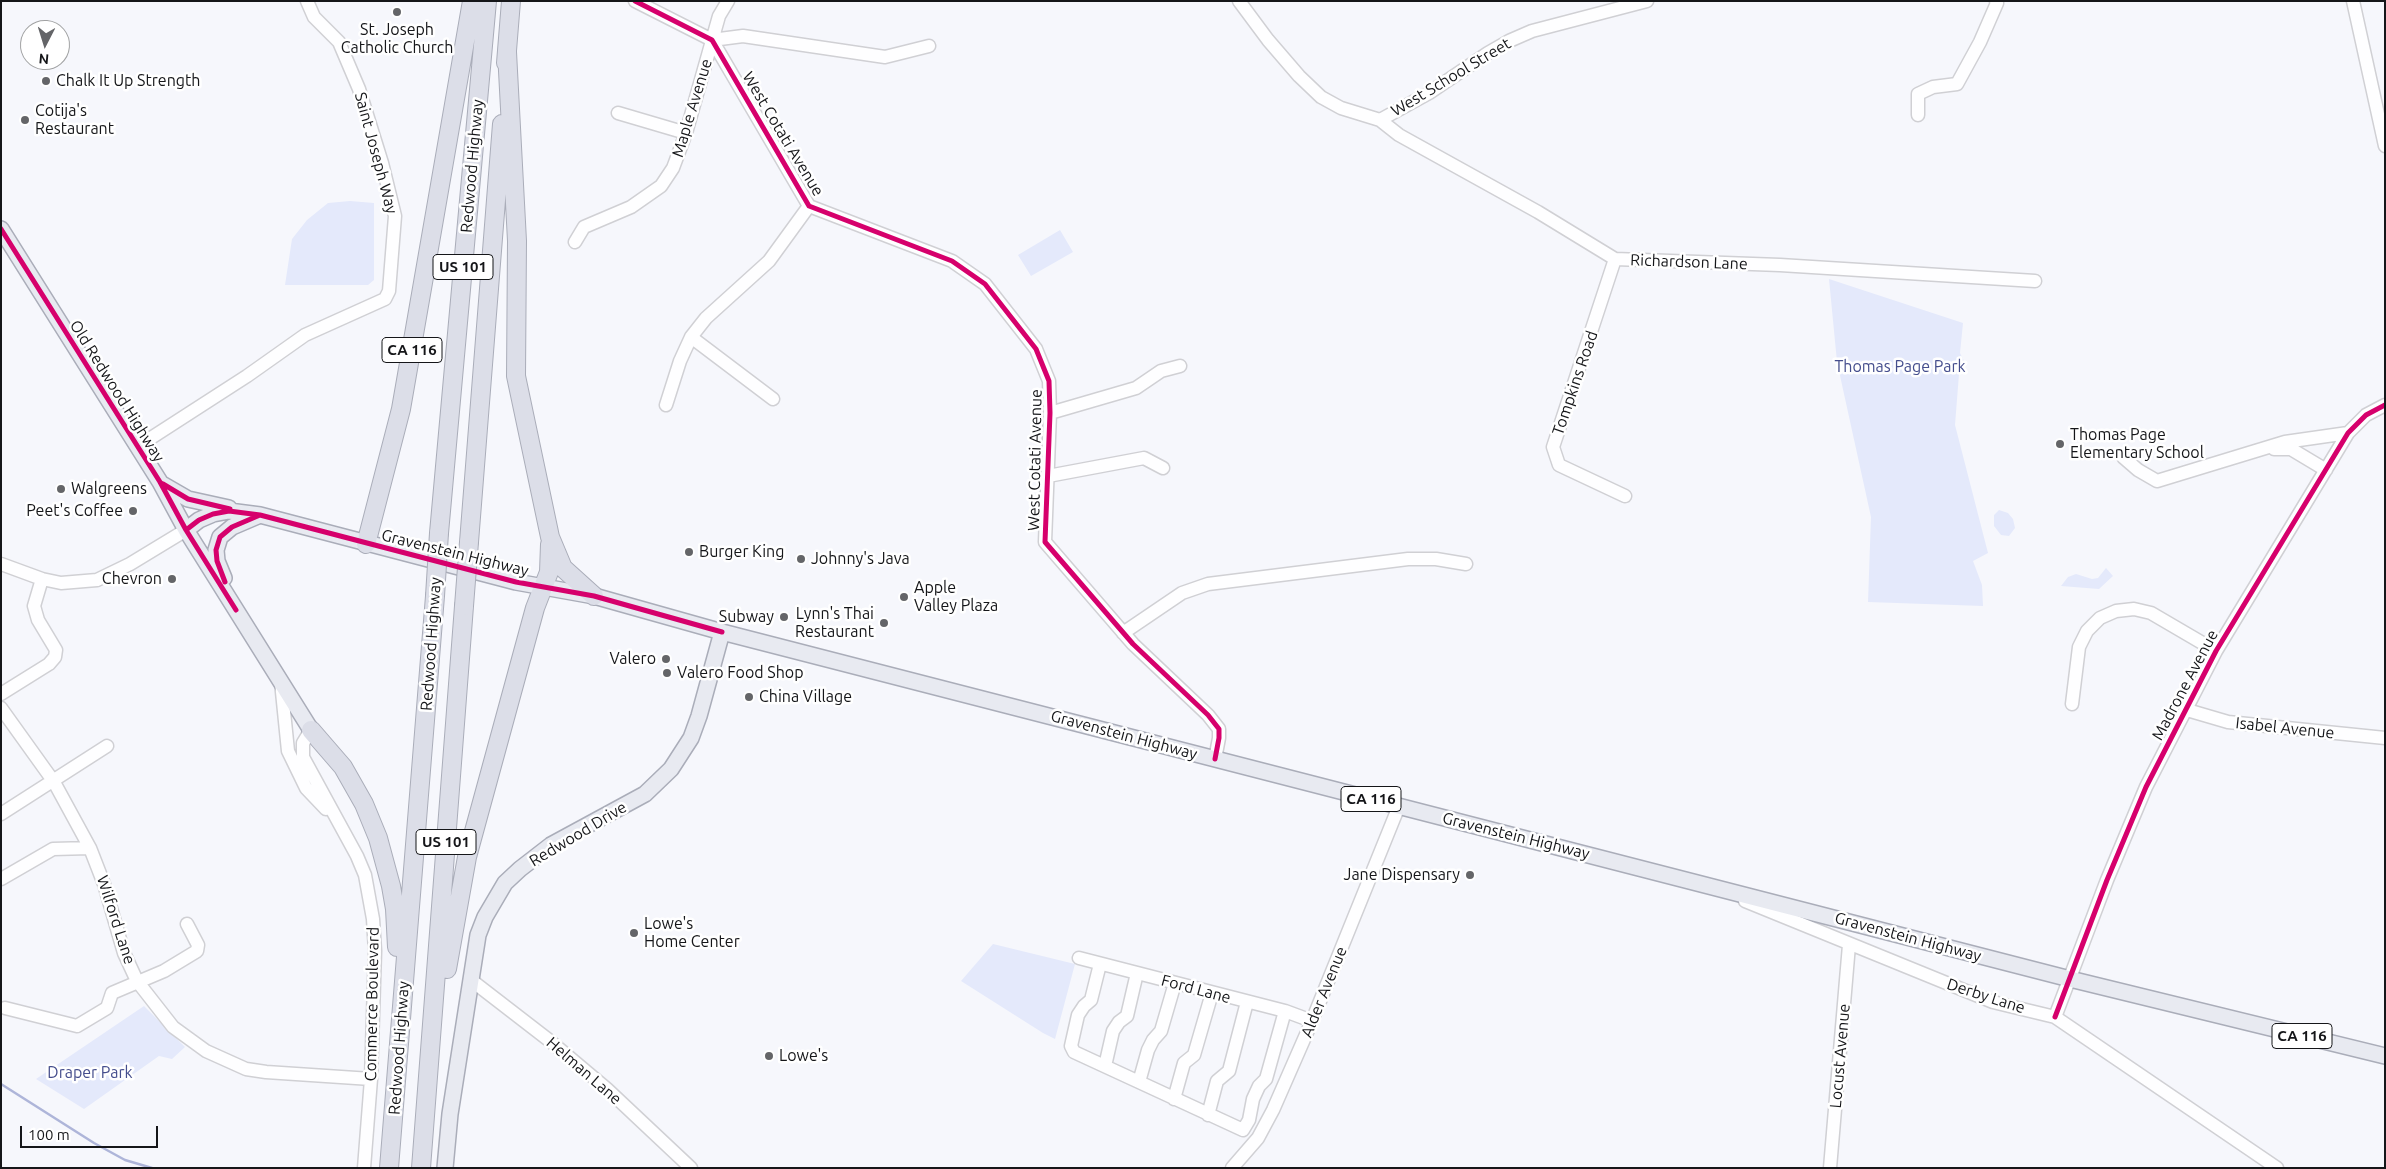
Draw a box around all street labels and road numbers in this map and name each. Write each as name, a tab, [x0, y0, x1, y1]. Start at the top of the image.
street label: West School Street	[1388, 34, 1514, 120]
street label: Maple Avenue	[668, 56, 716, 160]
street label: West Cotati Avenue	[738, 68, 828, 200]
street label: Saint Joseph Way	[351, 90, 401, 216]
street label: Redwood Highway	[457, 98, 487, 234]
street label: Richardson Lane	[1630, 250, 1748, 274]
road number: US 101	[433, 254, 493, 280]
street label: Old Redwood Highway	[66, 317, 168, 465]
street label: Tompkins Road	[1548, 328, 1602, 438]
road number: CA 116	[382, 338, 442, 362]
street label: West Cotati Avenue	[1024, 389, 1046, 531]
street label: Gravenstein Highway	[379, 525, 531, 581]
street label: Redwood Highway	[417, 577, 445, 711]
street label: Madrone Avenue	[2148, 626, 2222, 744]
street label: Gravenstein Highway	[1049, 706, 1199, 764]
street label: Isabel Avenue	[2235, 713, 2335, 743]
road number: CA 116	[1341, 786, 1401, 812]
street label: Redwood Drive	[526, 797, 630, 871]
street label: Gravenstein Highway	[1440, 808, 1592, 864]
road number: US 101	[416, 830, 476, 854]
street label: Wilford Lane	[93, 873, 139, 967]
street label: Gravenstein Highway	[1833, 908, 1983, 966]
street label: Commerce Boulevard	[361, 927, 383, 1081]
street label: Alder Avenue	[1297, 944, 1351, 1040]
street label: Ford Lane	[1159, 971, 1233, 1007]
street label: Derby Lane	[1944, 974, 2028, 1018]
street label: Redwood Highway	[385, 981, 413, 1115]
street label: Locust Avenue	[1826, 1003, 1854, 1109]
road number: CA 116	[2272, 1024, 2332, 1048]
street label: Helman Lane	[542, 1033, 626, 1109]

